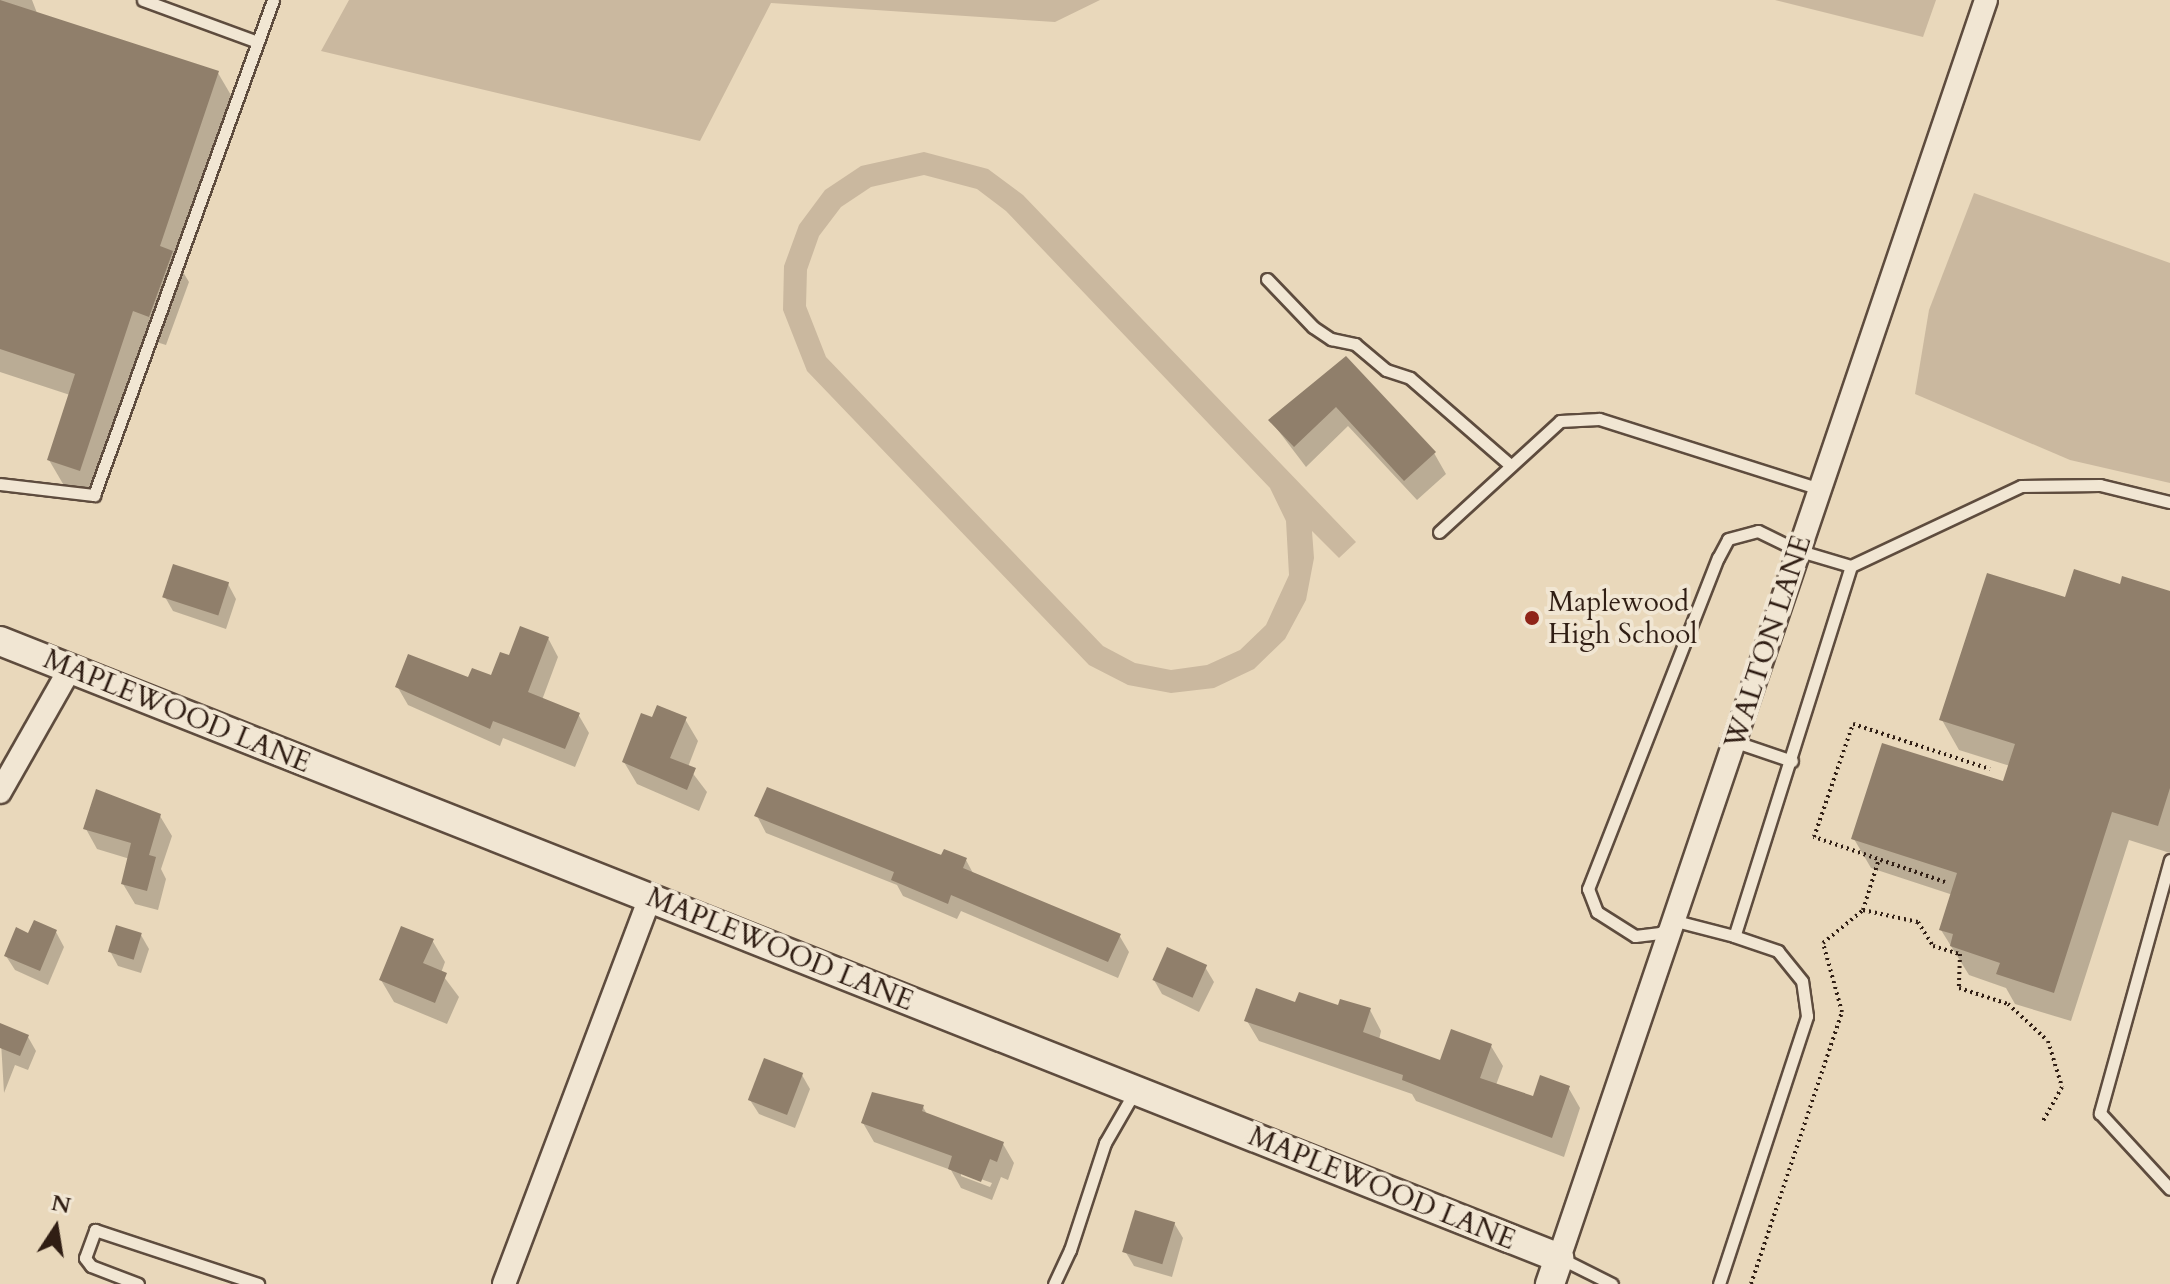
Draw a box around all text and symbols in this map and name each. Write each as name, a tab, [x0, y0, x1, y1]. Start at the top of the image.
street label: WALTON LANE	[1718, 531, 1818, 753]
place label: Maplewood High School	[1548, 585, 1697, 651]
marker: Maplewood High School	[1523, 609, 1541, 627]
street label: MAPLEWOOD LANE	[39, 642, 315, 780]
street label: MAPLEWOOD LANE	[642, 880, 918, 1018]
street label: MAPLEWOOD LANE	[1244, 1119, 1520, 1257]
north arrow	[16, 1188, 96, 1268]
text: N	[49, 1188, 73, 1221]

